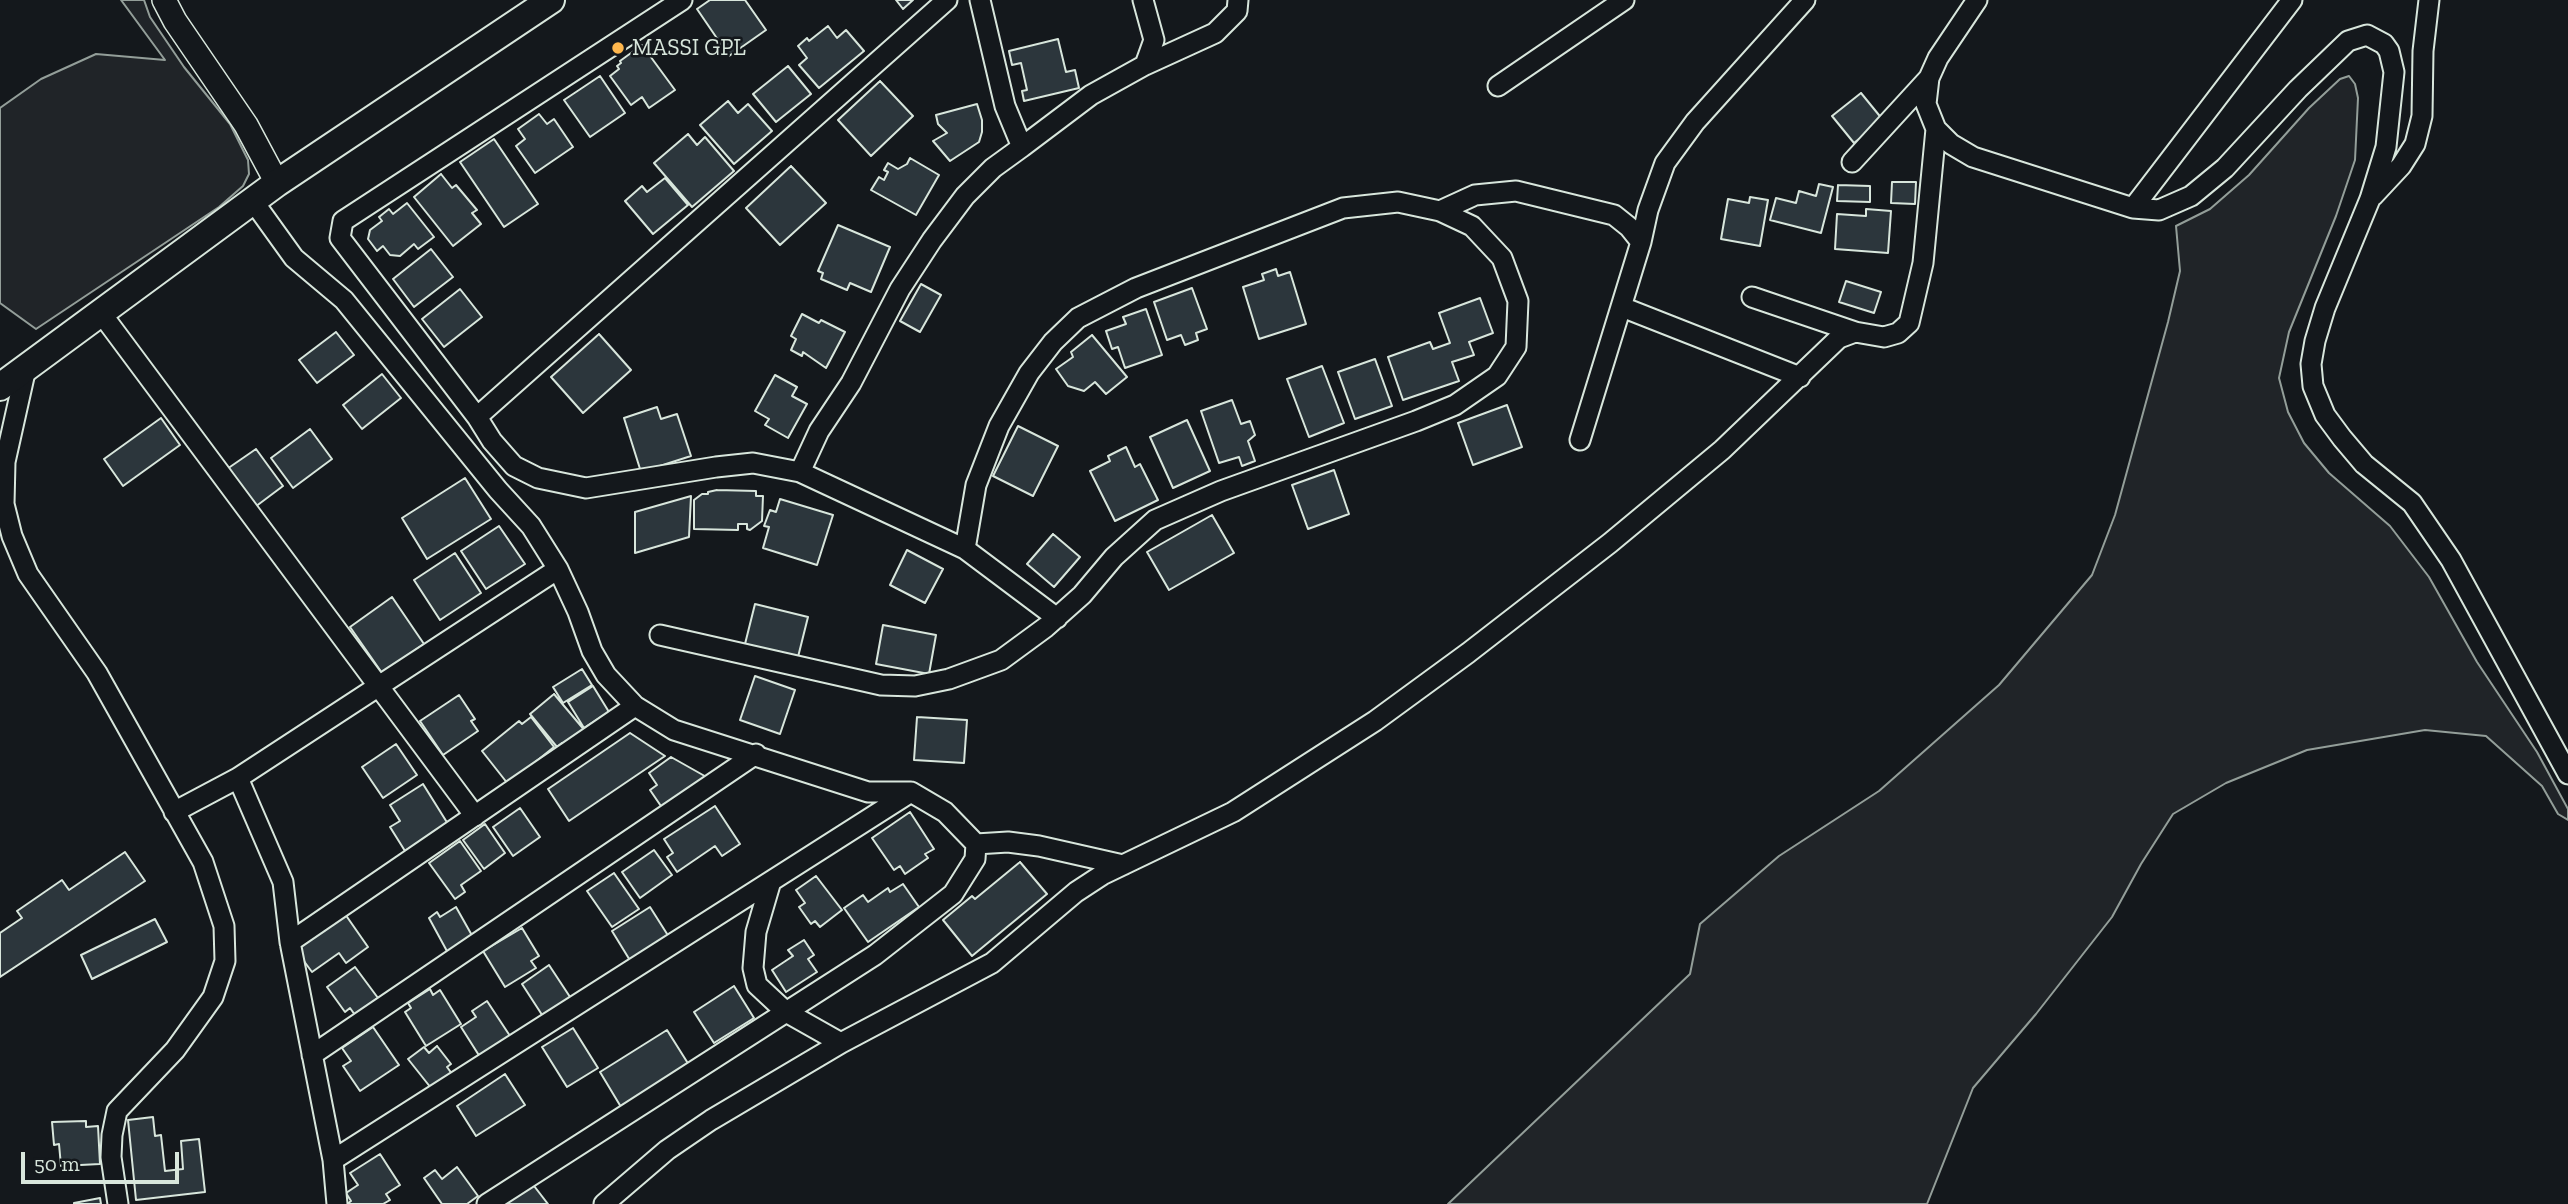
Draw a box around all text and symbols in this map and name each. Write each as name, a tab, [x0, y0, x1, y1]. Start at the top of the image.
place label: MASSI GPL	[632, 34, 746, 62]
marker: MASSI GPL	[610, 40, 626, 56]
scale bar	[24, 1138, 182, 1182]
text: 50 m	[34, 1151, 80, 1176]

